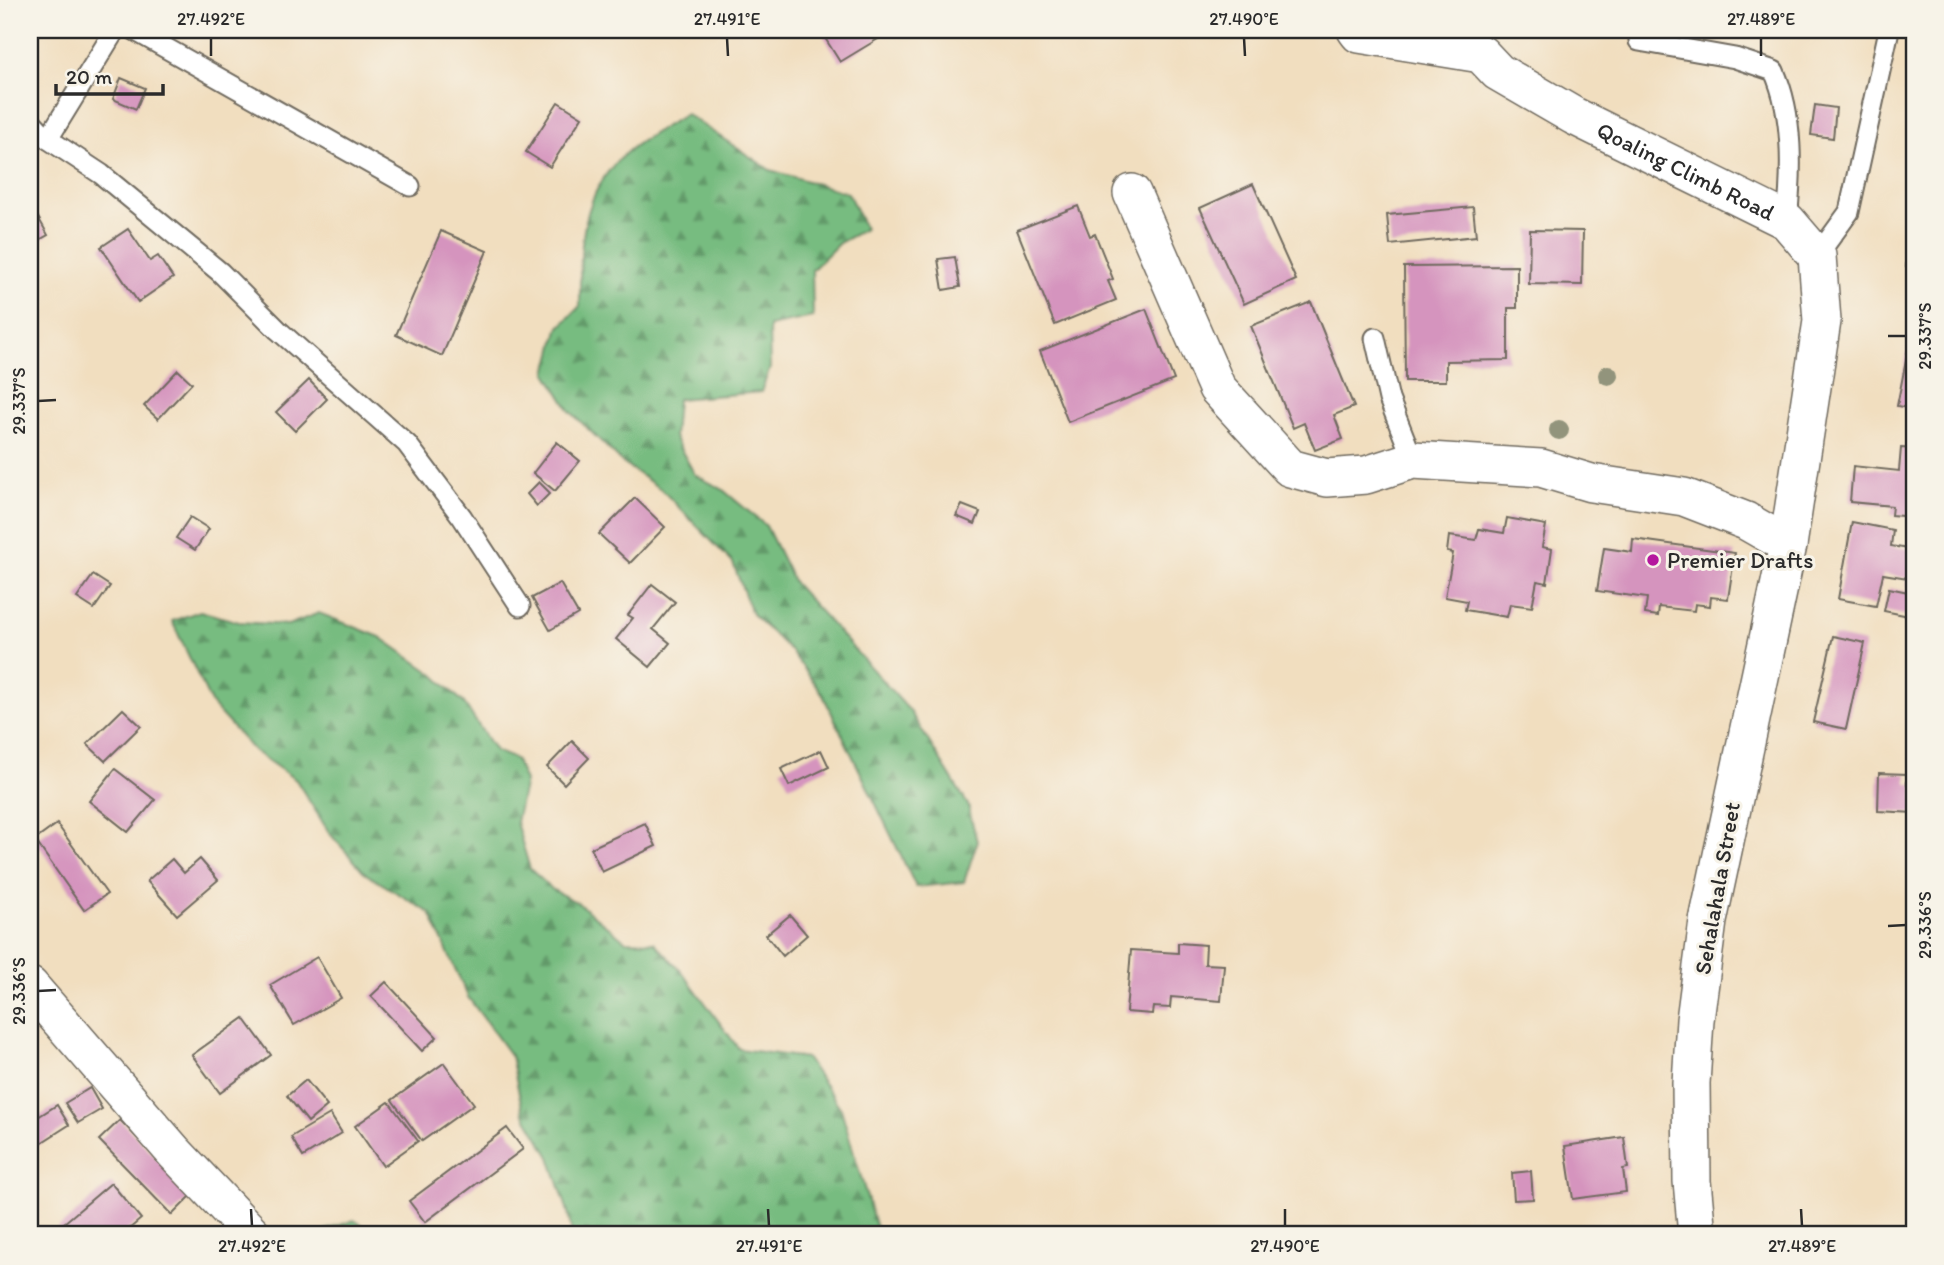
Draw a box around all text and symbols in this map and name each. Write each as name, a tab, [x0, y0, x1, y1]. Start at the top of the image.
text: 27.492°E	[177, 8, 245, 30]
text: 27.491°E	[694, 8, 760, 30]
text: 27.490°E	[1209, 8, 1279, 30]
text: 27.489°E	[1727, 8, 1795, 30]
scale bar	[56, 52, 163, 96]
text: 20 m	[66, 64, 113, 89]
street label: Qoaling Climb Road	[1592, 116, 1780, 227]
text: 29.337°S	[1914, 302, 1936, 370]
text: 29.337°S	[8, 367, 30, 435]
place label: Premier Drafts	[1667, 546, 1814, 574]
marker: Premier Drafts	[1645, 552, 1661, 568]
street label: Sehalahala Street	[1688, 800, 1746, 976]
text: 29.336°S	[1914, 891, 1936, 959]
text: 29.336°S	[8, 957, 30, 1025]
text: 27.492°E	[218, 1235, 286, 1257]
text: 27.491°E	[736, 1235, 802, 1257]
text: 27.490°E	[1250, 1235, 1320, 1257]
text: 27.489°E	[1768, 1235, 1836, 1257]

